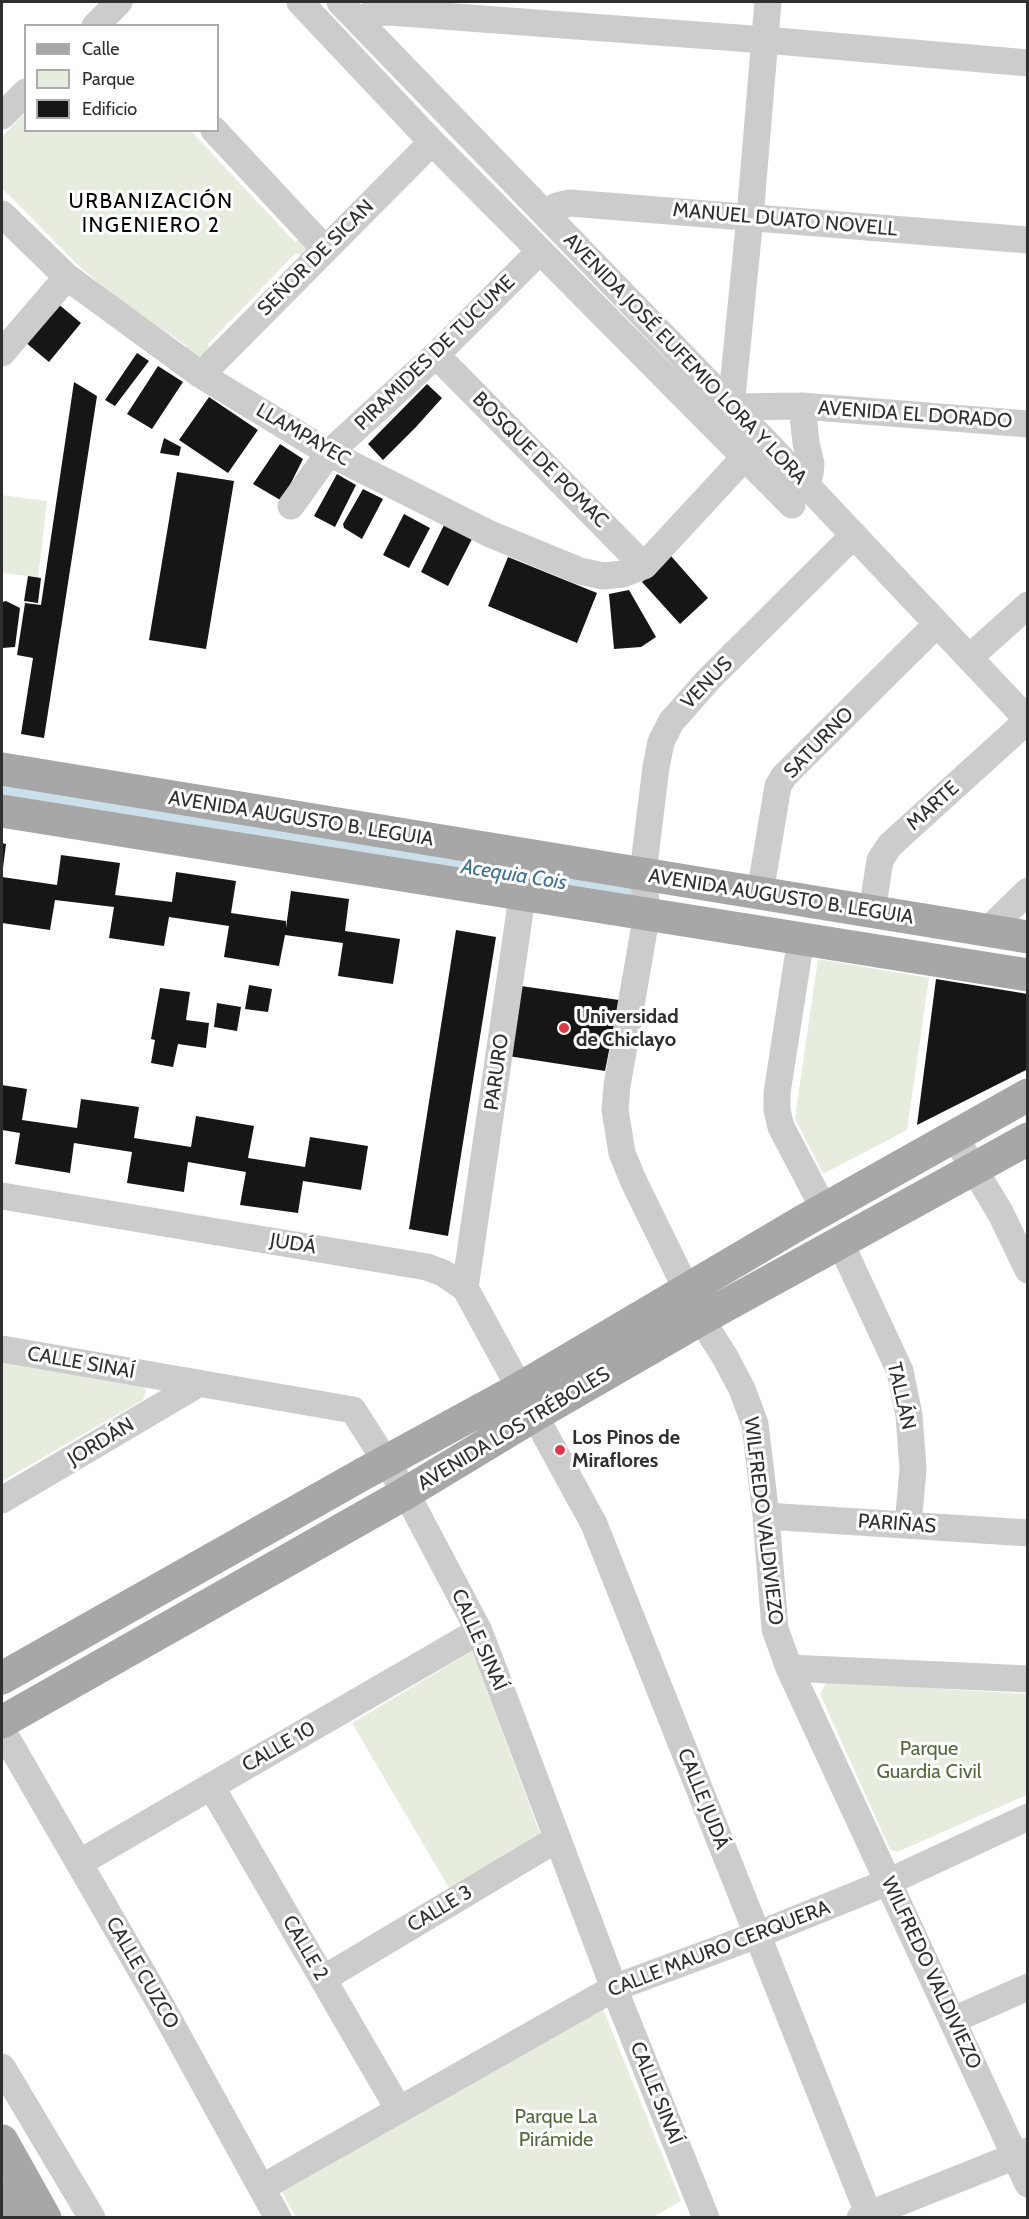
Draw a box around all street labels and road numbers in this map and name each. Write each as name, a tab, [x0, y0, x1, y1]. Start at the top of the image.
street label: SEÑOR DE SICAN	[253, 195, 379, 321]
street label: MANUEL DUATO NOVELL	[672, 198, 898, 242]
street label: AVENIDA JOSÉ EUFEMIO LORA Y LORA	[558, 228, 812, 490]
street label: PIRAMIDES DE TUCUME	[350, 270, 520, 436]
street label: BOSQUE DE POMAC	[467, 387, 613, 533]
street label: AVENIDA EL DORADO	[817, 396, 1013, 434]
street label: LLAMPAYEC	[252, 398, 354, 472]
street label: VENUS	[676, 652, 738, 714]
street label: SATURNO	[779, 702, 859, 784]
street label: MARTE	[902, 776, 964, 836]
street label: AVENIDA AUGUSTO B. LEGUIA	[167, 786, 435, 852]
street label: AVENIDA AUGUSTO B. LEGUIA	[647, 864, 915, 930]
street label: PARURO	[480, 1032, 514, 1112]
street label: JUDÁ	[268, 1229, 318, 1259]
street label: CALLE SINAÍ	[25, 1342, 137, 1384]
street label: TALLÁN	[882, 1360, 920, 1432]
street label: AVENIDA LOS TRÉBOLES	[414, 1362, 614, 1496]
street label: JORDÁN	[63, 1413, 139, 1471]
street label: WILFREDO VALDIVIEZO	[738, 1415, 788, 1627]
street label: PARIÑAS	[857, 1509, 937, 1539]
street label: CALLE SINAÍ	[446, 1586, 512, 1694]
street label: CALLE 10	[238, 1716, 320, 1778]
street label: CALLE JUDÁ	[672, 1745, 734, 1853]
street label: WILFREDO VALDIVIEZO	[876, 1873, 986, 2073]
street label: CALLE 3	[403, 1880, 477, 1938]
street label: CALLE MAURO CERQUERA	[605, 1896, 833, 2002]
street label: CALLE 2	[277, 1911, 333, 1985]
street label: CALLE CUZCO	[100, 1913, 184, 2033]
street label: CALLE SINAÍ	[625, 2038, 687, 2148]

